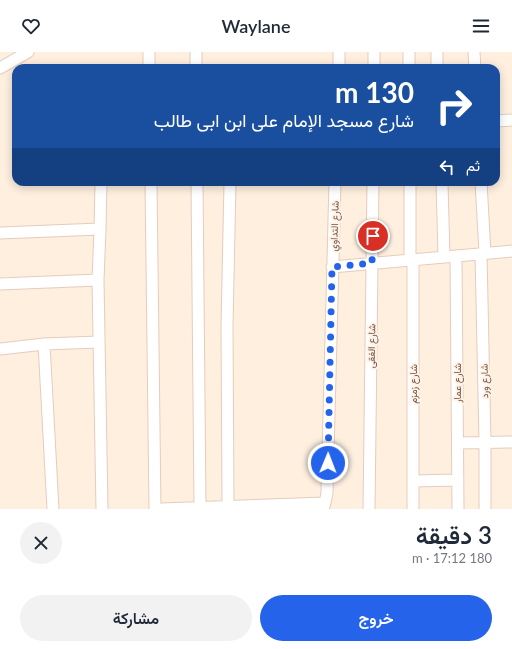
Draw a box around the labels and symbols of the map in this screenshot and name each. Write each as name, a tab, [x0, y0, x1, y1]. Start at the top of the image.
street label: شارع التداوي	[327, 200, 344, 252]
pin	[356, 219, 390, 253]
street label: شارع الفقى	[365, 324, 378, 368]
street label: شارع عمار	[451, 363, 464, 404]
street label: شارع ورد	[478, 363, 491, 398]
street label: شارع زمزم	[407, 364, 420, 404]
position arrow	[307, 442, 349, 484]

